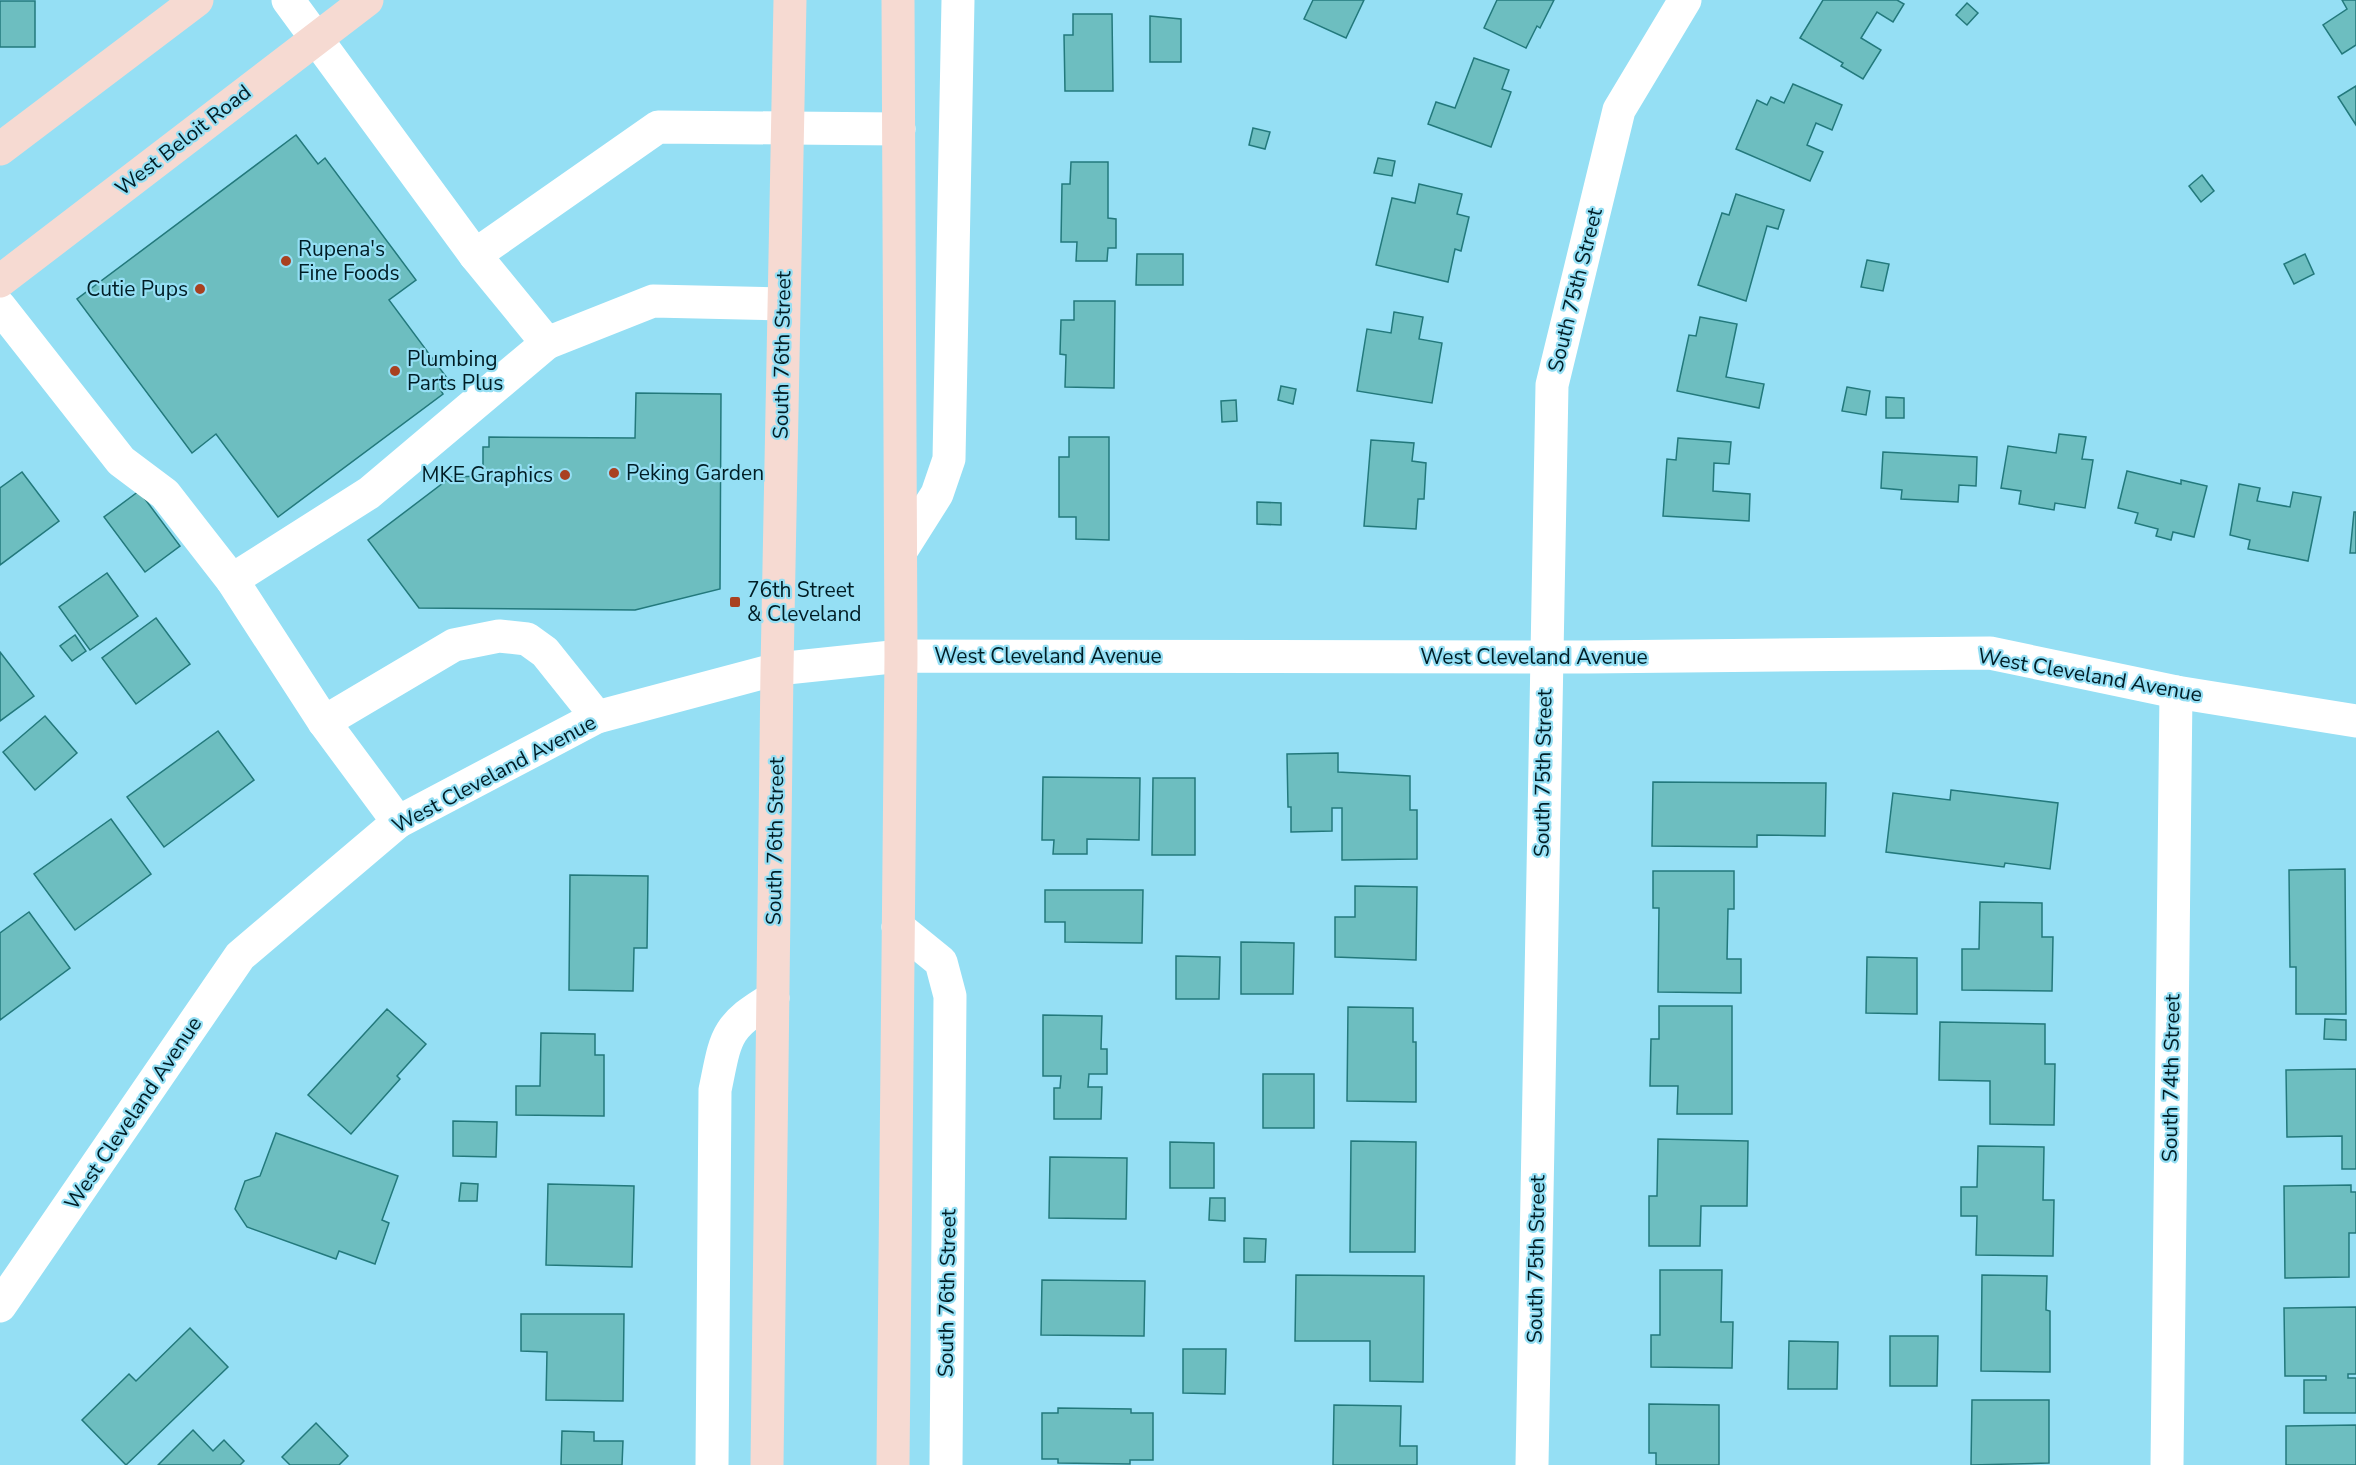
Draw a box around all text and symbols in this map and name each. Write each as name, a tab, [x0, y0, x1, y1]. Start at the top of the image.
street label: West Beloit Road	[109, 78, 257, 202]
street label: South 75th Street	[1541, 204, 1609, 375]
place label: Rupena's Fine Foods	[298, 235, 400, 287]
marker: Rupena's Fine Foods	[279, 254, 293, 268]
street label: South 76th Street	[767, 270, 797, 439]
place label: Cutie Pups	[86, 275, 188, 303]
marker: Cutie Pups	[193, 282, 207, 296]
place label: Plumbing Parts Plus	[407, 345, 503, 397]
marker: Plumbing Parts Plus	[388, 364, 402, 378]
place label: Peking Garden	[626, 459, 764, 487]
place label: MKE Graphics	[422, 461, 553, 489]
marker: Peking Garden	[607, 466, 621, 480]
marker: MKE Graphics	[558, 468, 572, 482]
place label: 76th Street & Cleveland	[747, 576, 862, 628]
marker: 76th Street & Cleveland	[728, 595, 742, 609]
street label: West Cleveland Avenue	[1976, 641, 2204, 709]
street label: West Cleveland Avenue	[934, 642, 1162, 670]
street label: West Cleveland Avenue	[1420, 643, 1648, 671]
street label: South 75th Street	[1528, 688, 1558, 857]
street label: West Cleveland Avenue	[387, 708, 601, 840]
street label: South 76th Street	[760, 756, 790, 925]
street label: South 74th Street	[2156, 993, 2186, 1162]
street label: West Cleveland Avenue	[58, 1011, 208, 1215]
street label: South 75th Street	[1521, 1174, 1551, 1343]
street label: South 76th Street	[932, 1208, 962, 1377]

